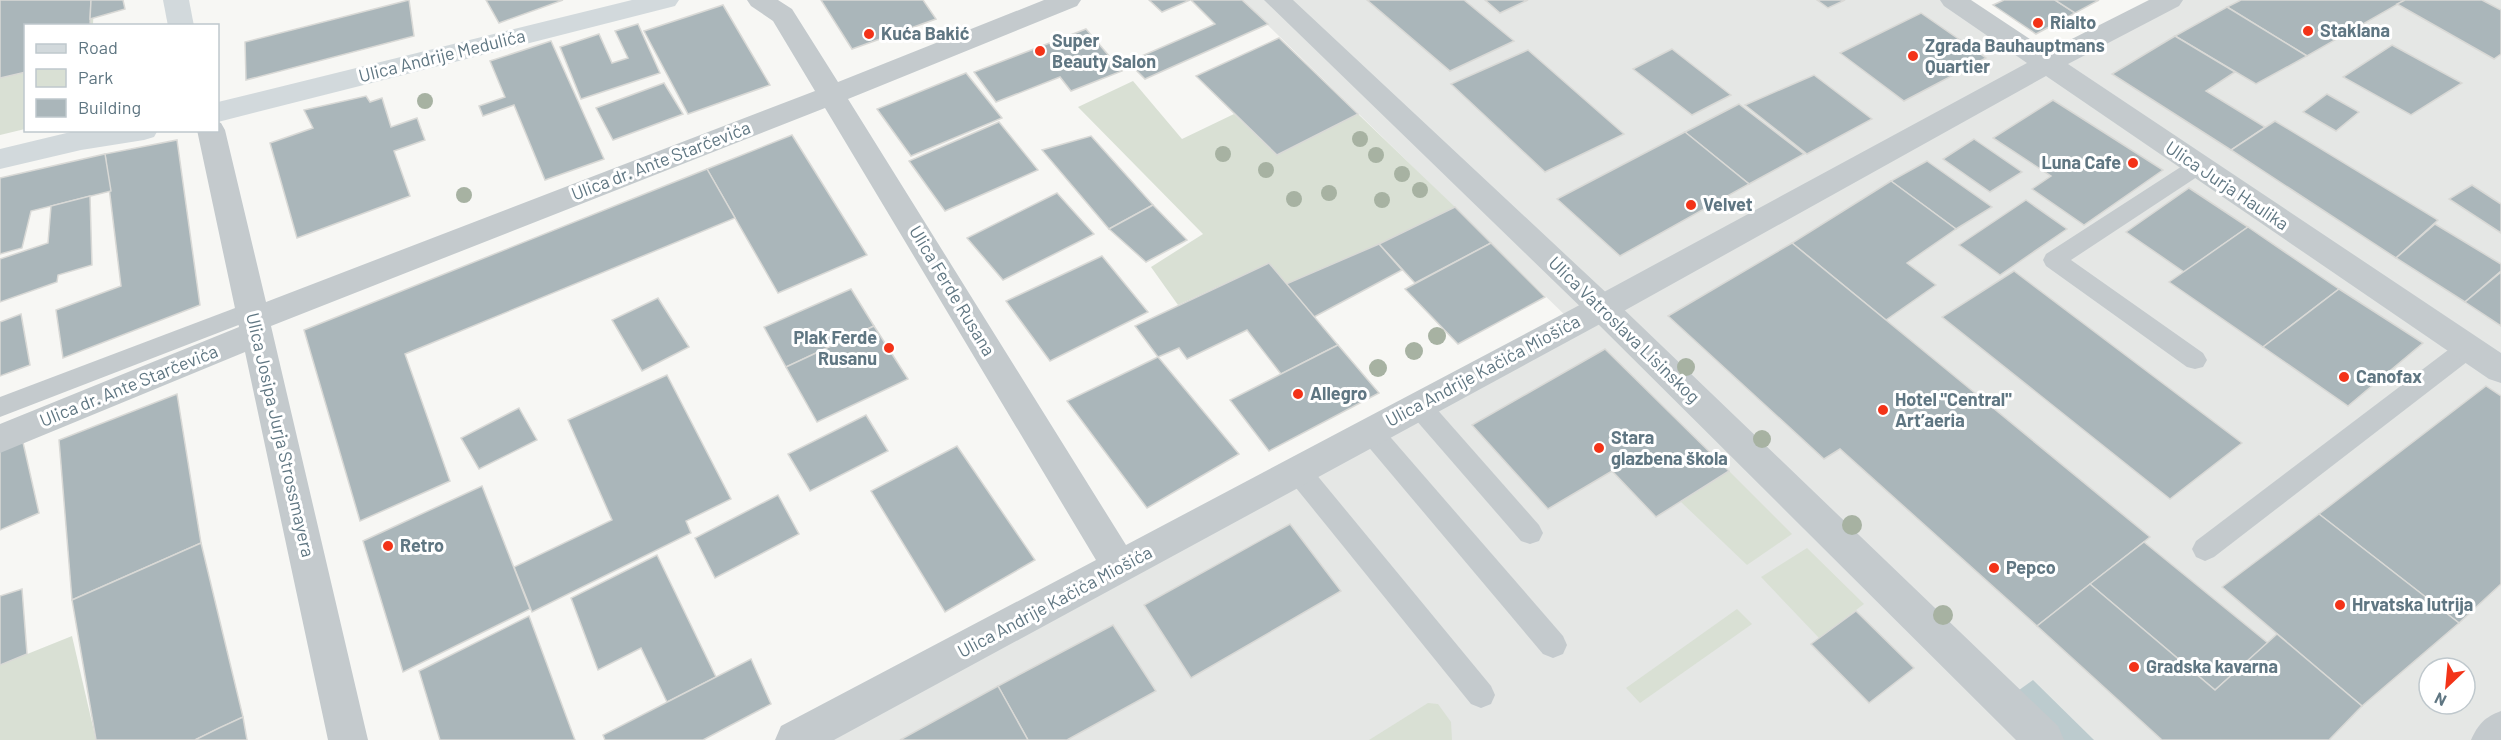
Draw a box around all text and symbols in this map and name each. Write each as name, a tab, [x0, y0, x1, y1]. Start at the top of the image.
place label: Rialto	[2050, 11, 2096, 33]
marker: Rialto	[2031, 16, 2045, 30]
place label: Staklana	[2320, 19, 2390, 41]
place label: Kuća Bakić	[881, 22, 970, 44]
legend	[24, 24, 219, 132]
street label: Ulica Andrije Medulića	[356, 24, 527, 86]
marker: Staklana	[2301, 24, 2315, 38]
marker: Kuća Bakić	[862, 27, 876, 41]
place label: Super Beauty Salon	[1052, 29, 1156, 72]
place label: Zgrada Bauhauptmans Quartier	[1925, 34, 2105, 77]
text: Road	[78, 36, 118, 58]
marker: Super Beauty Salon	[1033, 44, 1047, 58]
marker: Zgrada Bauhauptmans Quartier	[1906, 49, 1920, 63]
text: Park	[78, 66, 113, 88]
text: Building	[78, 96, 141, 118]
street label: Ulica dr. Ante Starčevića	[568, 116, 753, 204]
street label: Ulica Jurja Haulika	[2162, 136, 2293, 234]
place label: Luna Cafe	[2042, 151, 2121, 173]
marker: Luna Cafe	[2126, 156, 2140, 170]
place label: Velvet	[1703, 193, 1753, 215]
marker: Velvet	[1684, 198, 1698, 212]
street label: Ulica Ferde Rusana	[905, 221, 1001, 360]
street label: Ulica Vatroslava Lisinskog	[1544, 251, 1705, 407]
street label: Ulica Andrije Kačića Miošića	[1382, 309, 1584, 431]
street label: Ulica Josipa Jurja Strossmayera	[242, 310, 320, 559]
place label: Plak Ferde Rusanu	[794, 326, 877, 369]
street label: Ulica dr. Ante Starčevića	[36, 339, 221, 431]
marker: Plak Ferde Rusanu	[882, 341, 896, 355]
place label: Canofax	[2356, 365, 2422, 387]
marker: Canofax	[2337, 370, 2351, 384]
place label: Allegro	[1310, 382, 1367, 404]
marker: Allegro	[1291, 387, 1305, 401]
place label: Hotel "Central" Art’aeria	[1895, 388, 2012, 431]
marker: Hotel "Central" Art’aeria	[1876, 403, 1890, 417]
place label: Stara glazbena škola	[1611, 426, 1728, 469]
marker: Stara glazbena škola	[1592, 441, 1606, 455]
place label: Retro	[400, 534, 444, 556]
marker: Retro	[381, 539, 395, 553]
street label: Ulica Andrije Kačića Miošića	[954, 540, 1156, 662]
place label: Pepco	[2006, 556, 2056, 578]
marker: Pepco	[1987, 561, 2001, 575]
place label: Hrvatska lutrija	[2352, 593, 2473, 615]
marker: Hrvatska lutrija	[2333, 598, 2347, 612]
place label: Gradska kavarna	[2146, 655, 2278, 677]
north arrow	[2417, 656, 2477, 716]
marker: Gradska kavarna	[2127, 660, 2141, 674]
text: N	[2431, 689, 2449, 711]

